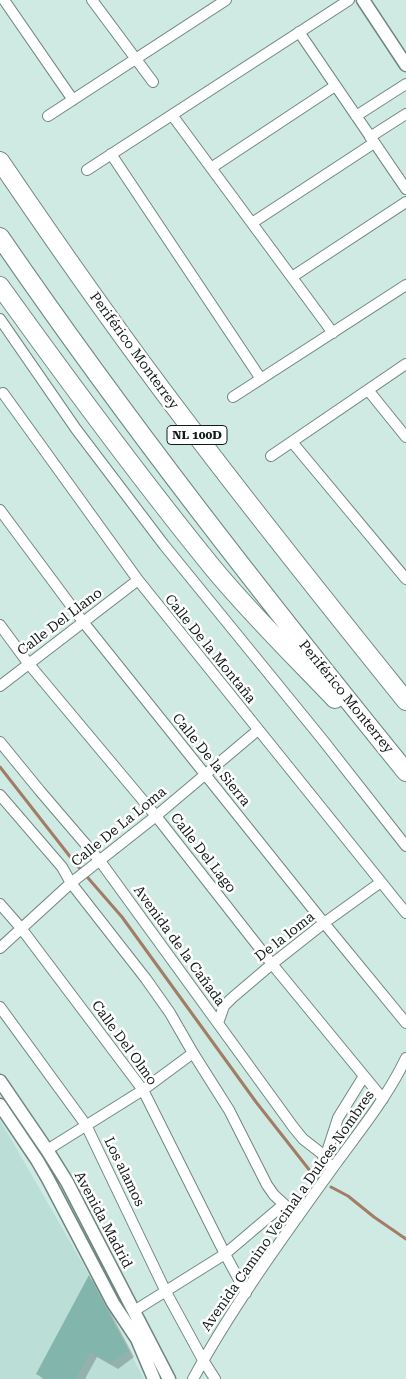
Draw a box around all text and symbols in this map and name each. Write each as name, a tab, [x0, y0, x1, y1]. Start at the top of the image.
street label: Periférico Monterrey	[86, 289, 182, 413]
road number: NL 100D	[167, 426, 227, 444]
street label: Calle Del Llano	[14, 585, 106, 659]
street label: Calle De la Montaña	[161, 591, 259, 707]
street label: Periférico Monterrey	[295, 637, 397, 757]
street label: Calle De la Sierra	[168, 710, 254, 810]
street label: Calle De La Loma	[68, 784, 170, 870]
street label: Calle Del Lago	[167, 810, 239, 896]
street label: Avenida de la Cañada	[130, 882, 228, 1010]
street label: De la loma	[252, 909, 318, 965]
street label: Calle Del Olmo	[88, 997, 160, 1089]
street label: Avenida Camino Vecinal a Dulces Nombres	[198, 1087, 378, 1335]
street label: Los alamos	[100, 1135, 148, 1209]
street label: Avenida Madrid	[70, 1169, 136, 1271]

